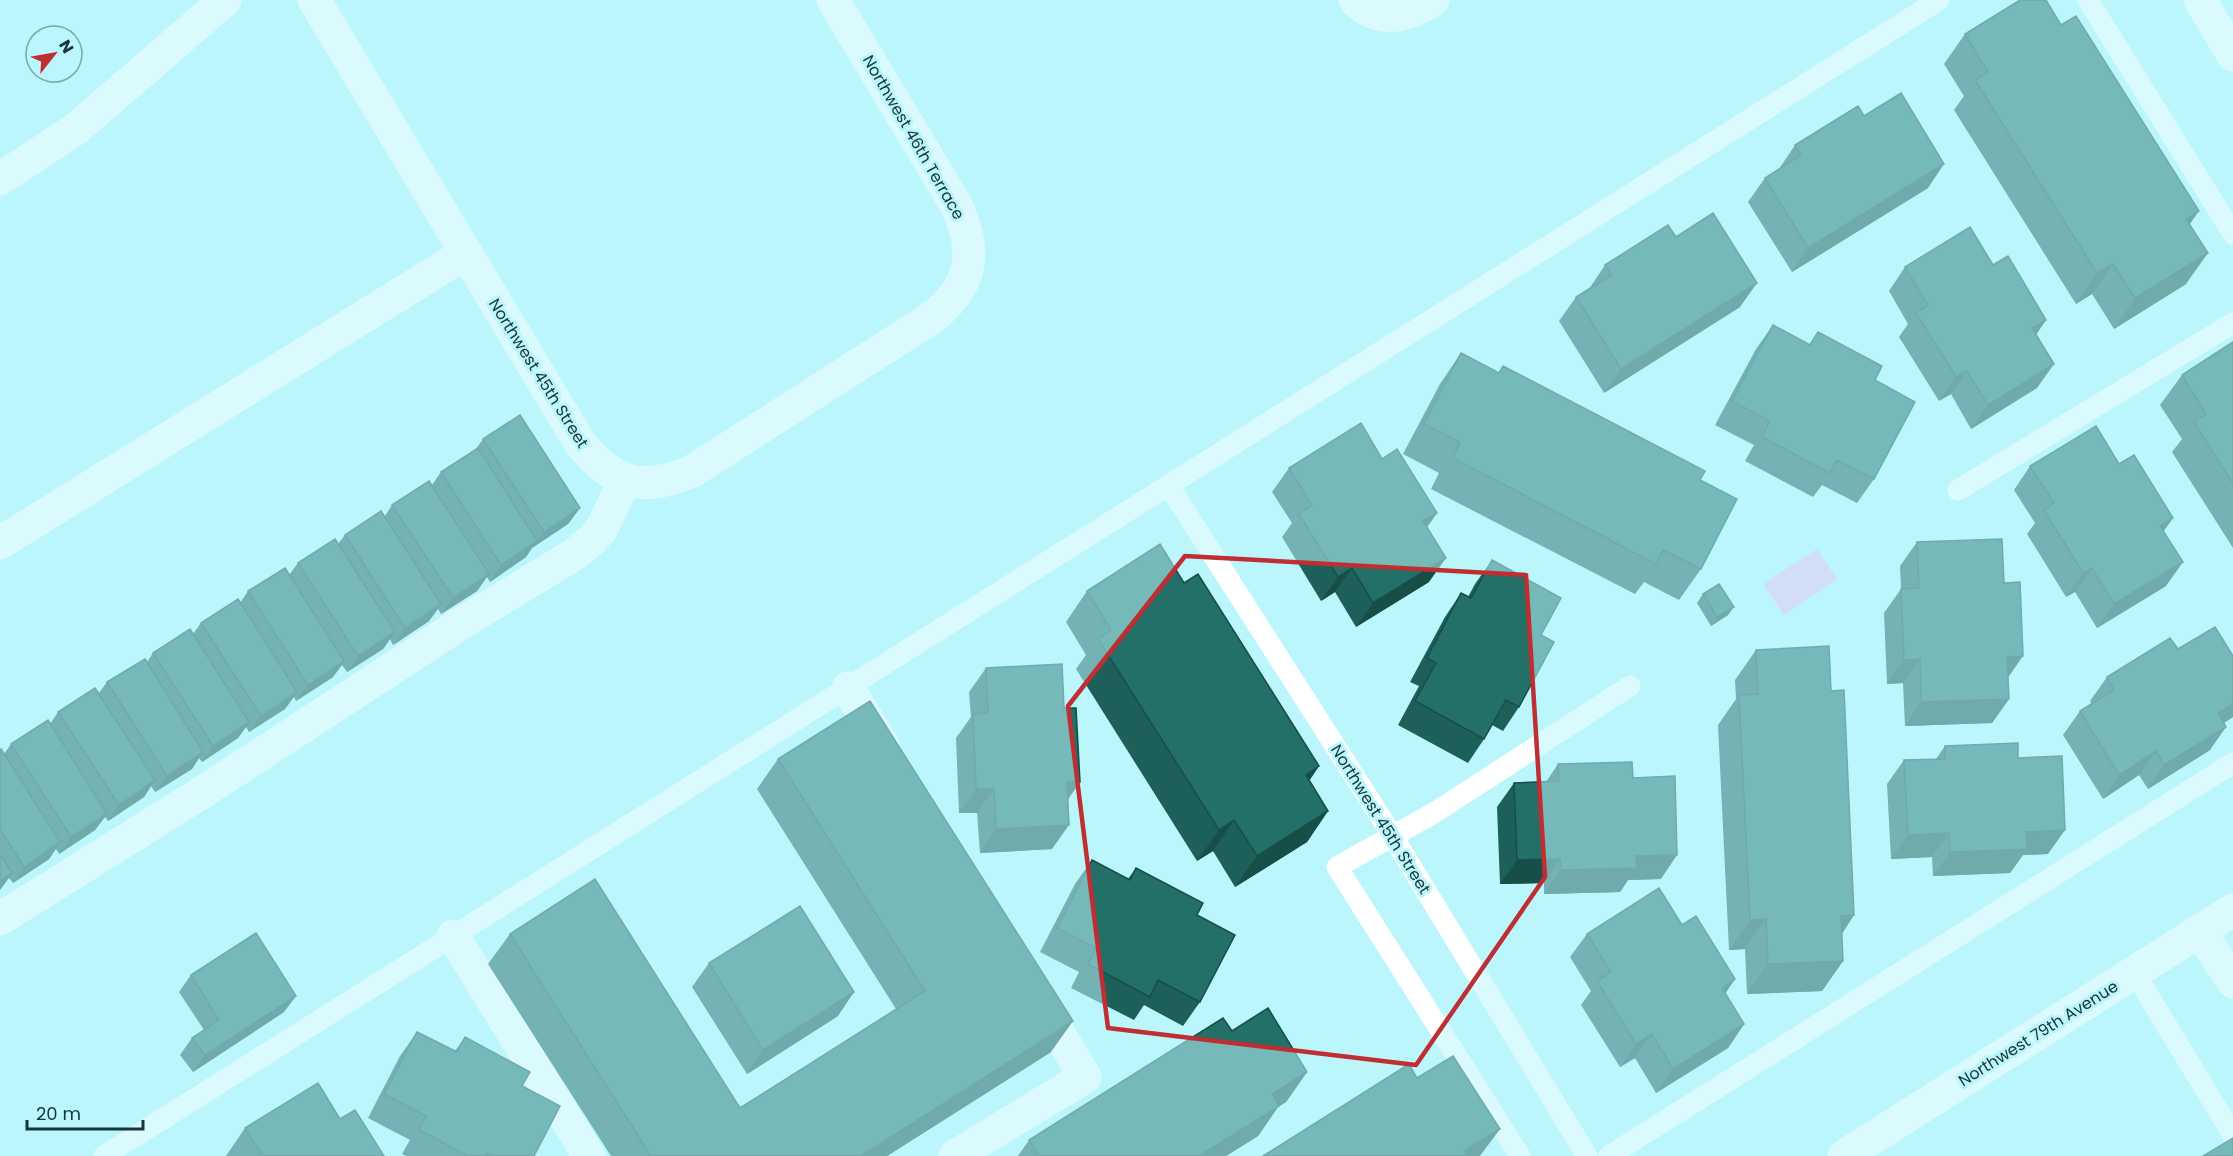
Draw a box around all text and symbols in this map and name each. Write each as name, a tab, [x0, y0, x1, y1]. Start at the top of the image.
north arrow	[24, 24, 84, 84]
text: N	[53, 35, 79, 58]
street label: Northwest 46th Terrace	[857, 51, 970, 224]
street label: Northwest 45th Street	[483, 294, 594, 453]
street label: Northwest 45th Street	[1325, 740, 1436, 899]
street label: Northwest 79th Avenue	[1954, 975, 2123, 1092]
scale bar	[27, 1093, 142, 1131]
text: 20 m	[36, 1101, 81, 1126]

